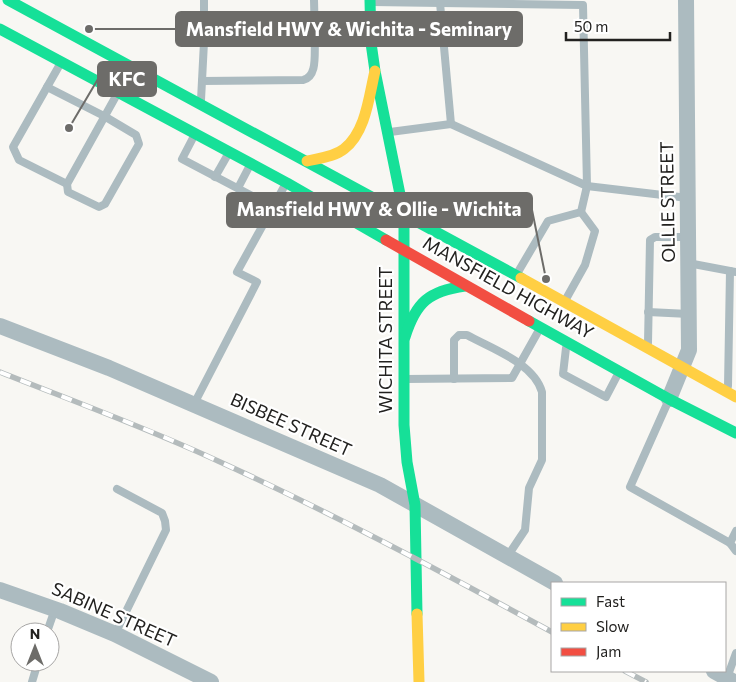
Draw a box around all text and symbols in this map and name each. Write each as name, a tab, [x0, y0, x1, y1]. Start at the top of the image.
scale bar	[566, 10, 670, 42]
callout: Mansfield HWY & Wichita - Seminary	[176, 12, 522, 46]
text: Mansfield HWY & Wichita - Seminary	[186, 17, 513, 40]
text: 50 m	[574, 17, 608, 35]
callout: KFC	[98, 62, 156, 96]
text: KFC	[108, 67, 146, 90]
street label: OLLIE STREET	[655, 141, 679, 263]
callout: Mansfield HWY & Ollie - Wichita	[227, 193, 532, 227]
text: Mansfield HWY & Ollie - Wichita	[237, 197, 521, 220]
street label: MANSFIELD HIGHWAY	[419, 231, 598, 343]
street label: WICHITA STREET	[374, 267, 396, 413]
street label: BISBEE STREET	[227, 388, 355, 461]
street label: SABINE STREET	[49, 577, 180, 651]
legend	[551, 582, 726, 672]
text: Fast	[596, 592, 625, 610]
text: Slow	[596, 617, 629, 635]
north arrow	[10, 622, 60, 672]
text: N	[30, 625, 40, 642]
text: Jam	[596, 642, 621, 660]

